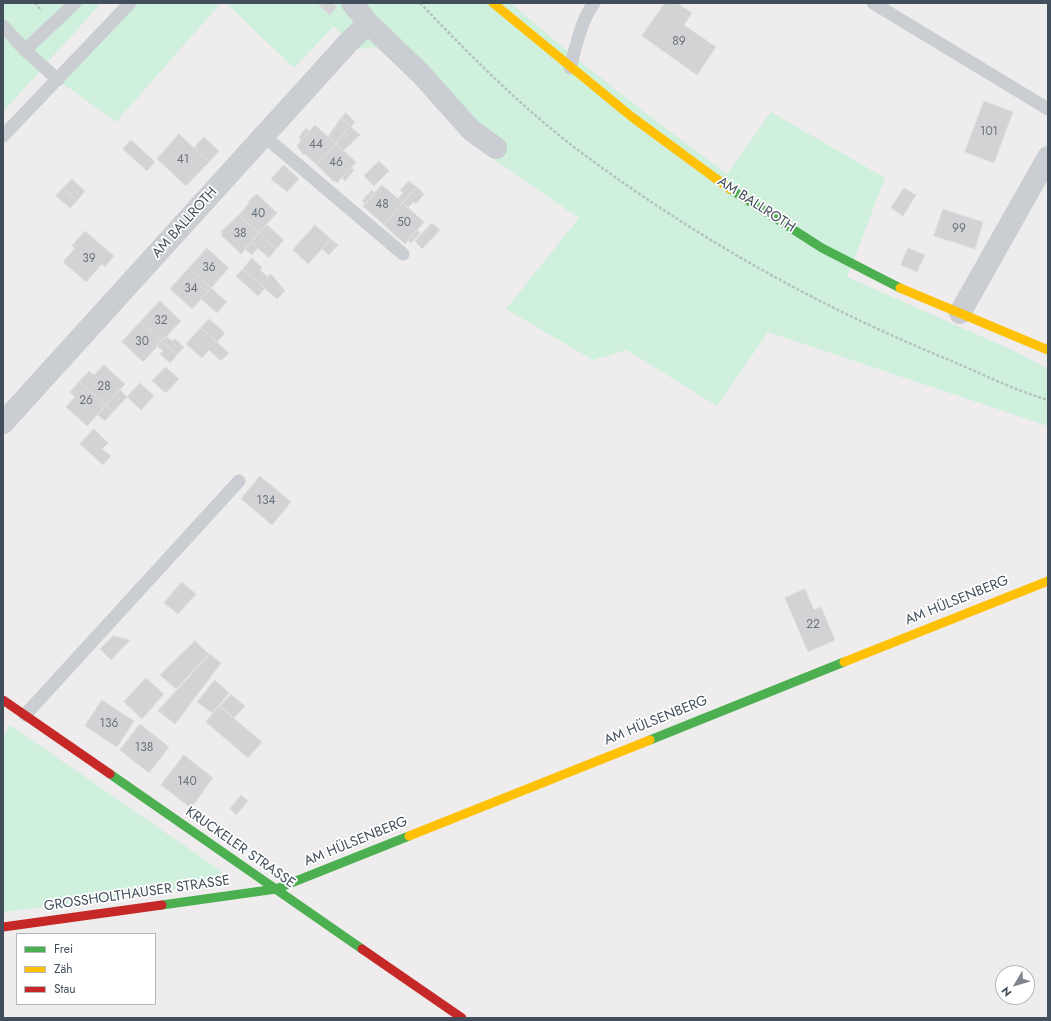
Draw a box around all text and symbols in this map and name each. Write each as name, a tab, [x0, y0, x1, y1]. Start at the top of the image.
house number: 89	[672, 35, 686, 49]
house number: 101	[980, 125, 998, 139]
house number: 44	[309, 138, 323, 152]
house number: 41	[177, 153, 189, 167]
house number: 46	[329, 156, 343, 170]
street label: AM BALLROTH	[714, 174, 798, 236]
street label: AM BALLROTH	[149, 184, 221, 262]
house number: 48	[375, 198, 389, 212]
house number: 40	[251, 207, 265, 221]
house number: 50	[397, 216, 411, 230]
house number: 99	[952, 222, 966, 236]
house number: 38	[233, 227, 247, 241]
house number: 39	[82, 252, 96, 266]
house number: 36	[202, 261, 216, 275]
house number: 34	[184, 282, 198, 296]
house number: 32	[154, 314, 168, 328]
house number: 30	[135, 335, 149, 349]
house number: 28	[97, 380, 111, 394]
house number: 26	[79, 394, 93, 408]
house number: 134	[257, 494, 275, 508]
street label: AM HÜLSENBERG	[903, 573, 1011, 629]
house number: 22	[806, 618, 820, 632]
street label: AM HÜLSENBERG	[602, 693, 710, 749]
house number: 136	[100, 717, 118, 731]
house number: 138	[135, 741, 153, 755]
house number: 140	[177, 775, 197, 789]
street label: KRUCKELER STRASSE	[182, 804, 298, 892]
street label: AM HÜLSENBERG	[302, 814, 410, 870]
street label: GROSSHOLTHAUSER STRASSE	[43, 873, 231, 915]
legend	[16, 933, 156, 1005]
text: Frei	[54, 940, 73, 958]
text: Zäh	[54, 960, 73, 978]
north arrow	[995, 965, 1035, 1005]
text: Stau	[54, 980, 76, 998]
text: N	[997, 983, 1015, 1000]

